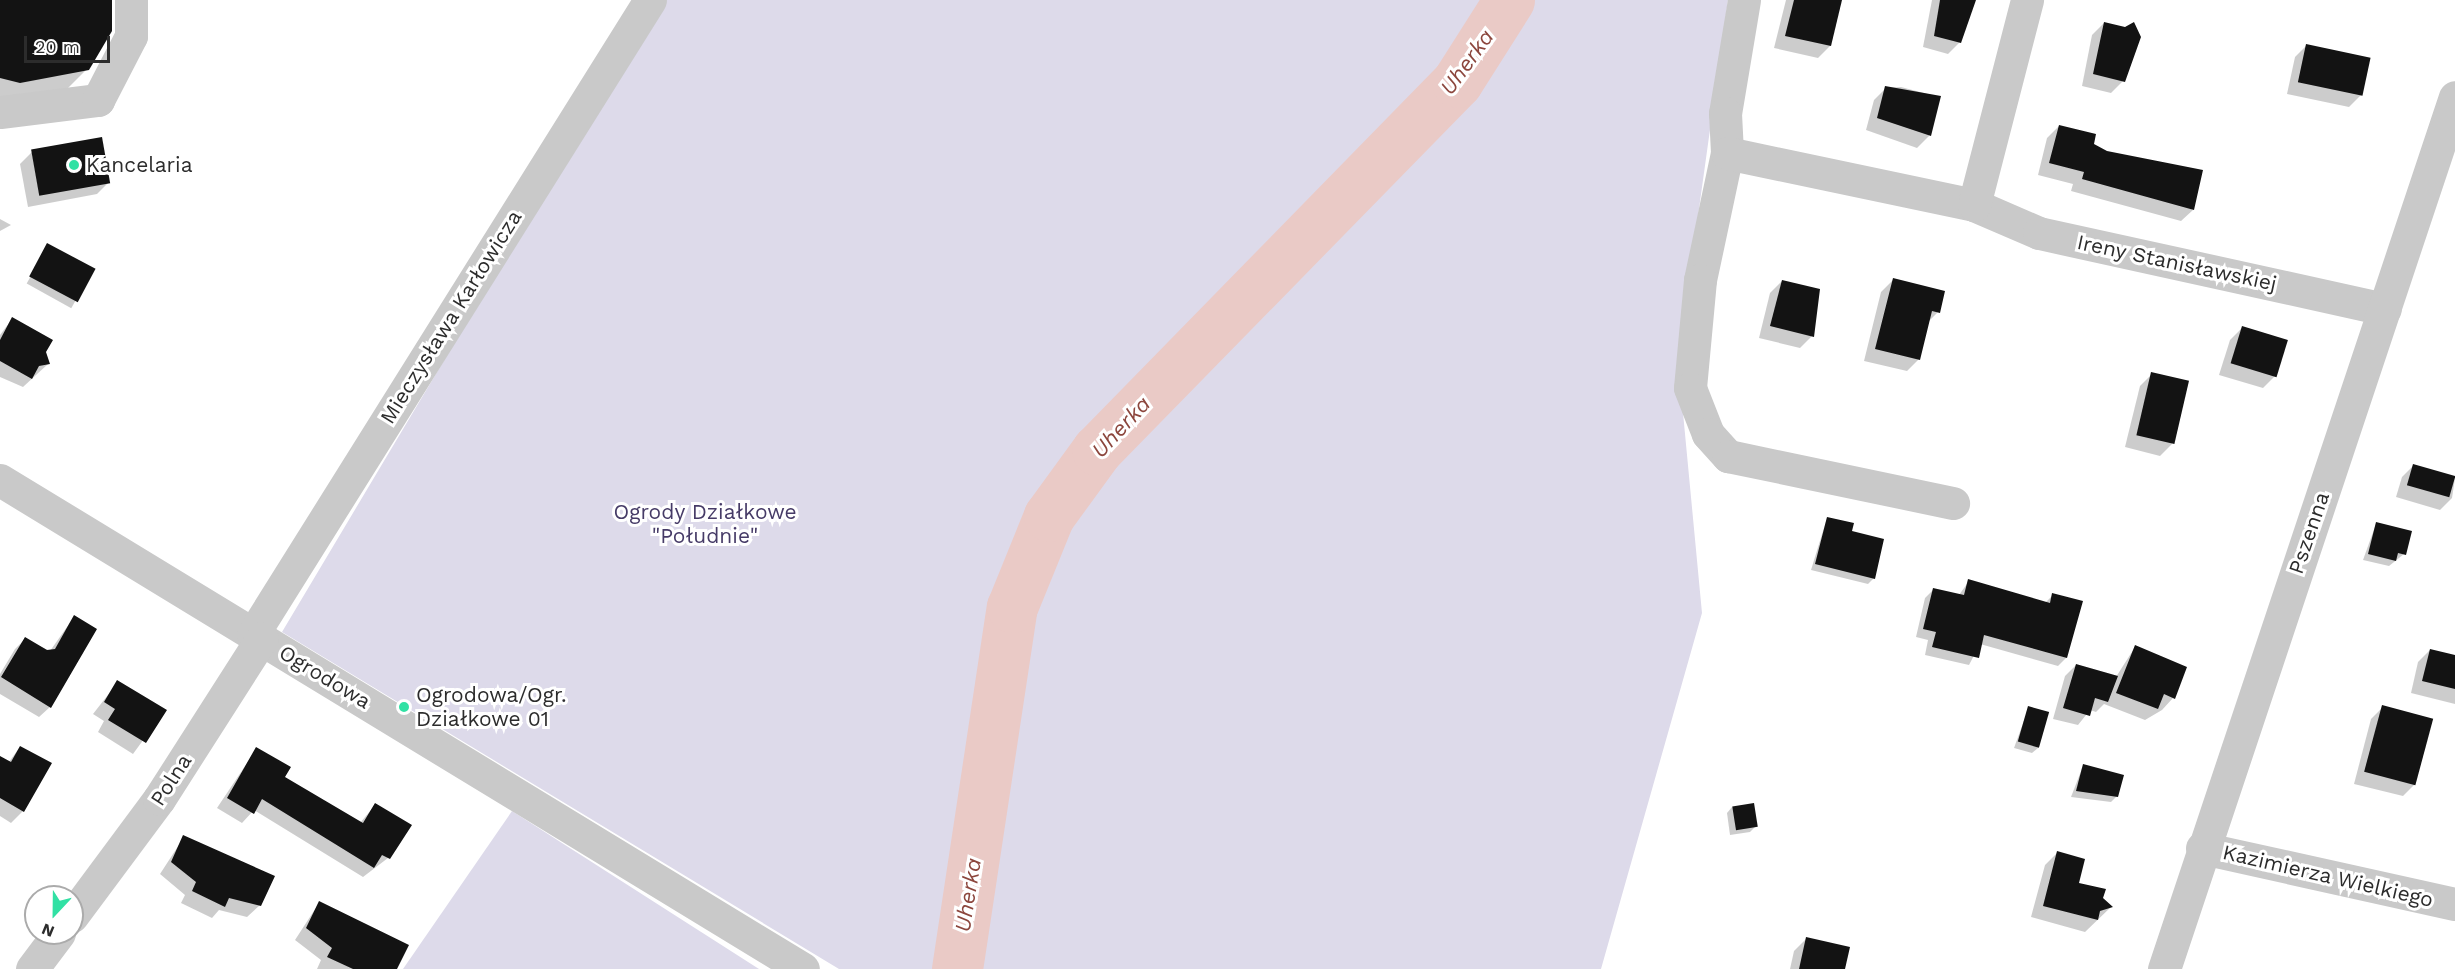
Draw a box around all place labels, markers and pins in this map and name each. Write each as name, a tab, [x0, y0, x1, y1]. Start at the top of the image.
place label: Kancelaria	[86, 152, 193, 178]
marker: Kancelaria	[67, 158, 81, 172]
place label: Ogrodowa/Ogr. Działkowe 01	[416, 682, 566, 732]
marker: Ogrodowa/Ogr. Działkowe 01	[397, 700, 411, 714]

